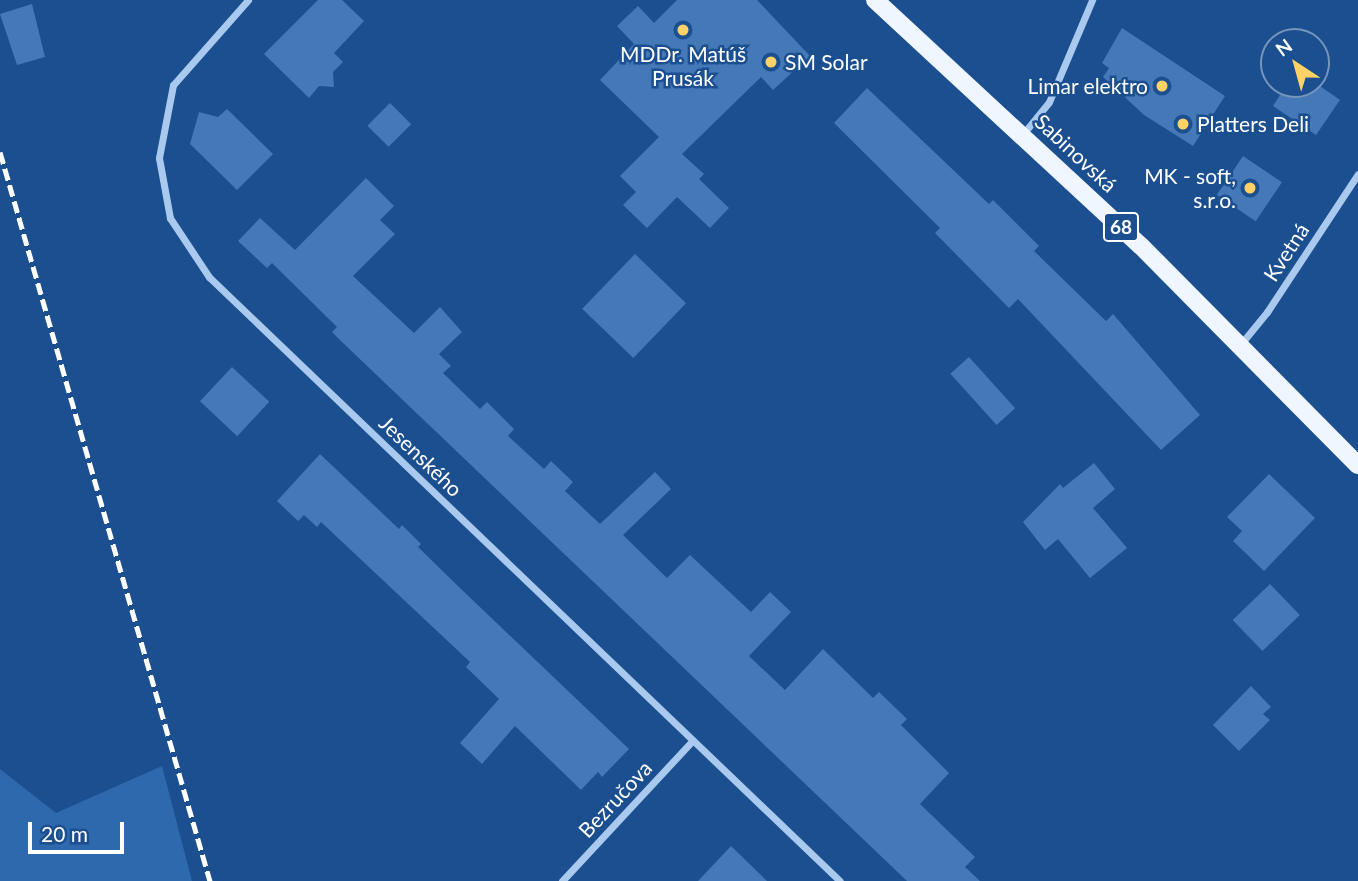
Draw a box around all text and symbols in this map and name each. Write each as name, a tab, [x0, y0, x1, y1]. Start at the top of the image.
marker: MDDr. Matúš Prusák	[675, 22, 691, 38]
north arrow	[1260, 28, 1330, 98]
text: N	[1271, 34, 1296, 61]
place label: MDDr. Matúš Prusák	[620, 41, 746, 91]
place label: SM Solar	[785, 49, 868, 75]
marker: SM Solar	[763, 54, 779, 70]
place label: Limar elektro	[1027, 73, 1148, 99]
marker: Limar elektro	[1154, 78, 1170, 94]
street label: Sabinovská	[1030, 109, 1122, 197]
place label: Platters Deli	[1197, 111, 1309, 137]
marker: Platters Deli	[1175, 116, 1191, 132]
place label: MK - soft, s.r.o.	[1144, 163, 1236, 213]
marker: MK - soft, s.r.o.	[1242, 180, 1258, 196]
road number: 68	[1102, 212, 1140, 243]
street label: Kvetná	[1258, 218, 1314, 286]
street label: Jesenského	[374, 410, 468, 502]
street label: Bezručova	[573, 755, 657, 843]
scale bar	[32, 808, 128, 852]
text: 20 m	[41, 821, 88, 846]

